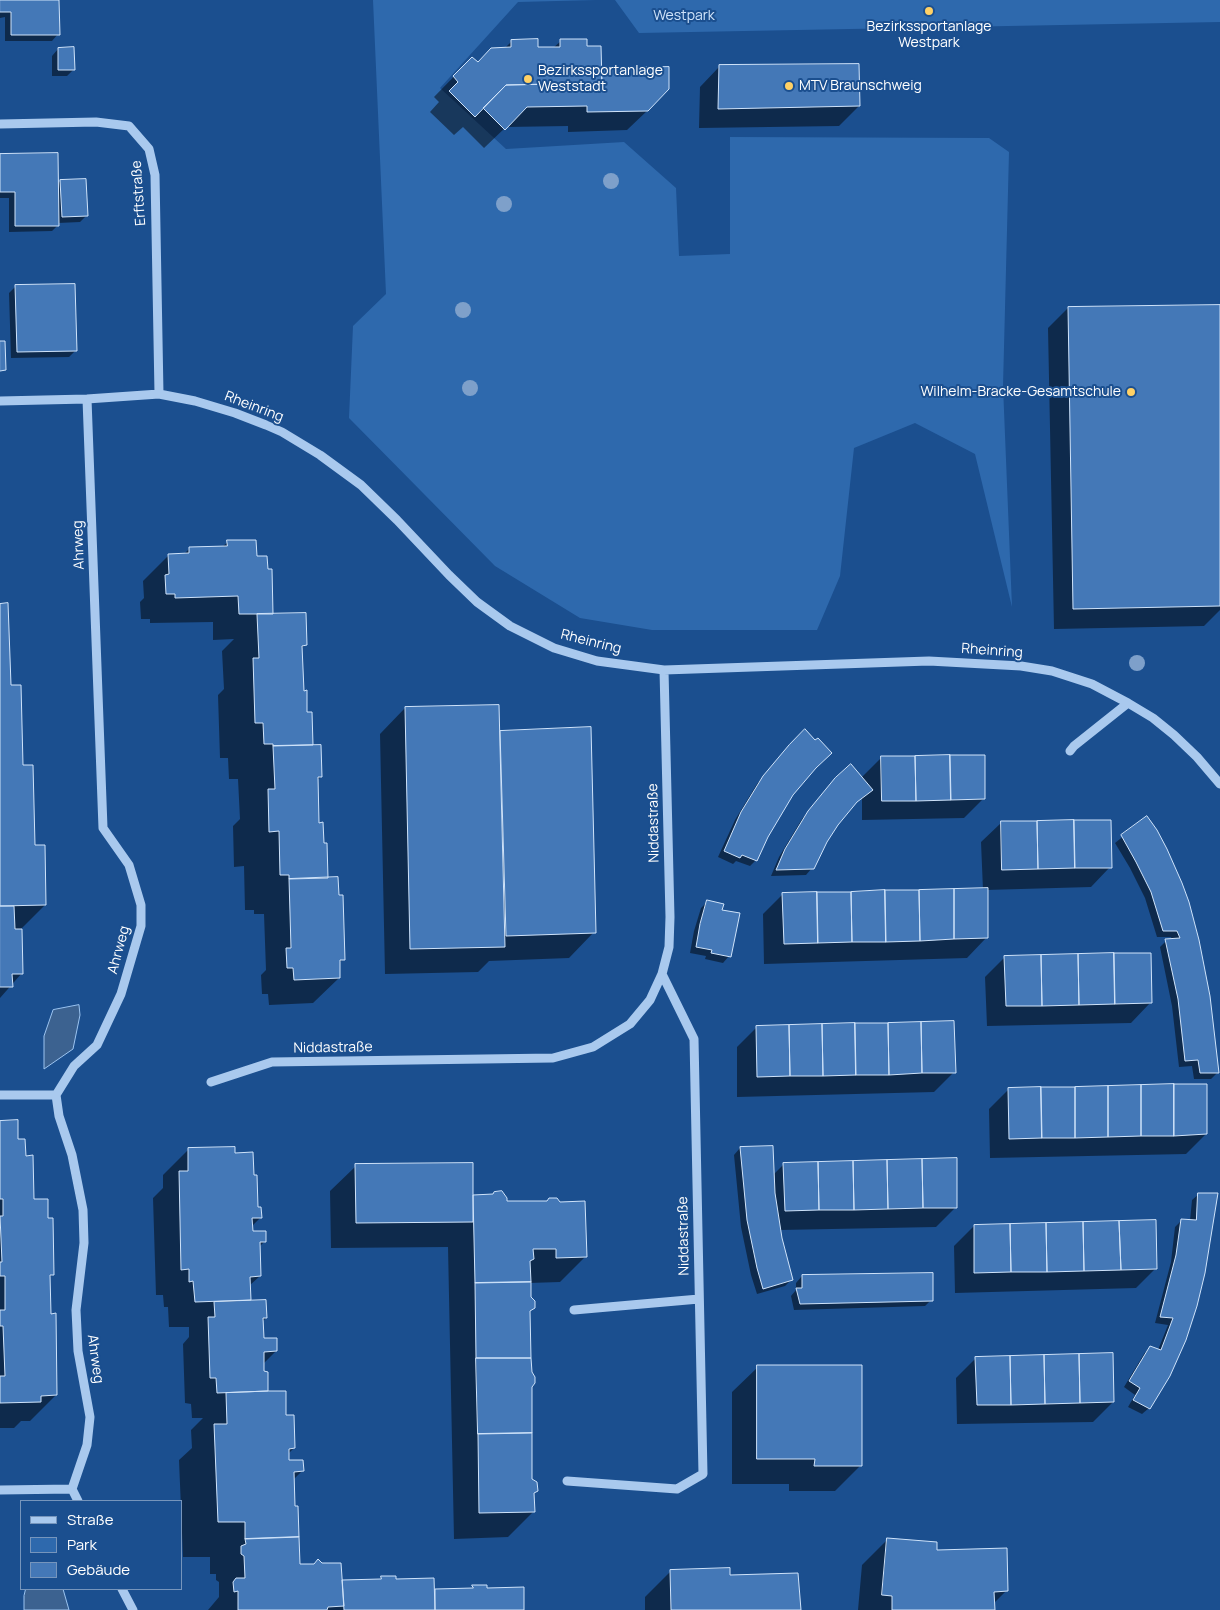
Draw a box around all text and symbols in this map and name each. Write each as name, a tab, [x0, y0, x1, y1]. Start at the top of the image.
marker: Bezirkssportanlage Westpark	[923, 5, 935, 17]
park label: Westpark	[653, 8, 715, 24]
place label: Bezirkssportanlage Westpark	[867, 19, 991, 52]
place label: Bezirkssportanlage Weststadt	[538, 63, 663, 95]
marker: Bezirkssportanlage Weststadt	[522, 73, 534, 85]
place label: MTV Braunschweig	[799, 78, 922, 94]
marker: MTV Braunschweig	[783, 80, 795, 92]
street label: Erftstraße	[128, 160, 150, 226]
place label: Wilhelm-Bracke-Gesamtschule	[921, 384, 1121, 400]
marker: Wilhelm-Bracke-Gesamtschule	[1125, 386, 1137, 398]
street label: Rheinring	[222, 388, 286, 426]
street label: Ahrweg	[70, 520, 88, 570]
street label: Rheinring	[559, 626, 623, 658]
street label: Rheinring	[961, 640, 1023, 662]
street label: Niddastraße	[645, 783, 663, 863]
street label: Ahrweg	[105, 924, 133, 976]
street label: Niddastraße	[293, 1039, 373, 1057]
street label: Niddastraße	[675, 1196, 693, 1276]
street label: Ahrweg	[83, 1333, 107, 1385]
legend	[20, 1500, 182, 1590]
text: Straße	[67, 1509, 113, 1530]
text: Park	[67, 1534, 97, 1555]
text: Gebäude	[67, 1559, 130, 1580]

